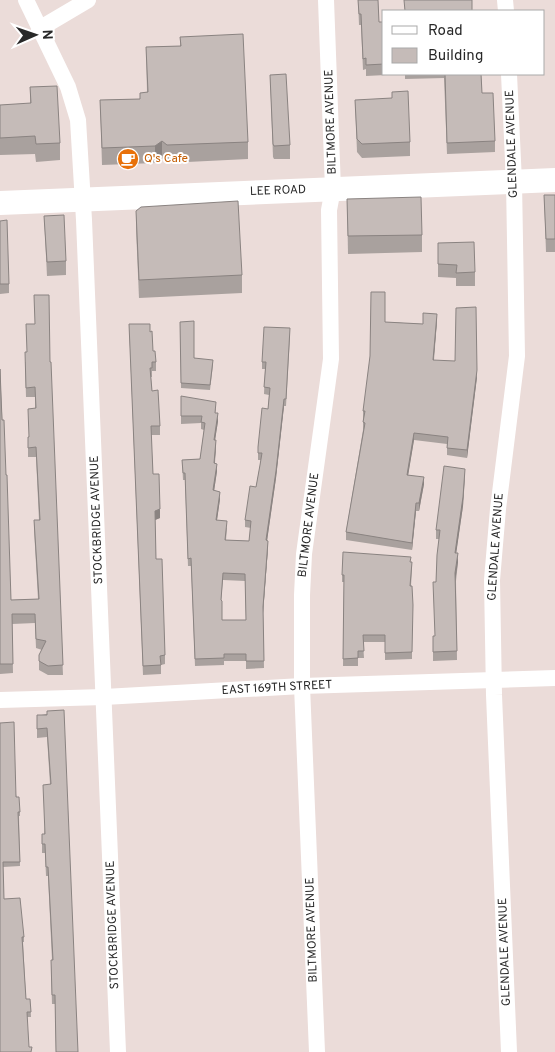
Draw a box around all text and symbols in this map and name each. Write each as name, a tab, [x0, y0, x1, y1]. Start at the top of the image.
north arrow	[10, 10, 60, 60]
legend	[382, 10, 545, 75]
text: Road	[428, 22, 463, 41]
text: N	[38, 29, 55, 40]
text: Building	[428, 47, 483, 66]
street label: BILTMORE AVENUE	[321, 69, 341, 175]
street label: GLENDALE AVENUE	[502, 90, 522, 198]
cafe icon: Q's Cafe	[116, 147, 140, 171]
place label: Q's Cafe	[144, 151, 188, 167]
street label: LEE ROAD	[250, 182, 306, 200]
street label: STOCKBRIDGE AVENUE	[87, 455, 107, 585]
street label: BILTMORE AVENUE	[295, 472, 323, 578]
street label: GLENDALE AVENUE	[484, 493, 508, 601]
street label: EAST 169TH STREET	[221, 677, 333, 699]
street label: STOCKBRIDGE AVENUE	[103, 860, 123, 990]
street label: BILTMORE AVENUE	[302, 877, 322, 983]
street label: GLENDALE AVENUE	[495, 898, 515, 1006]

